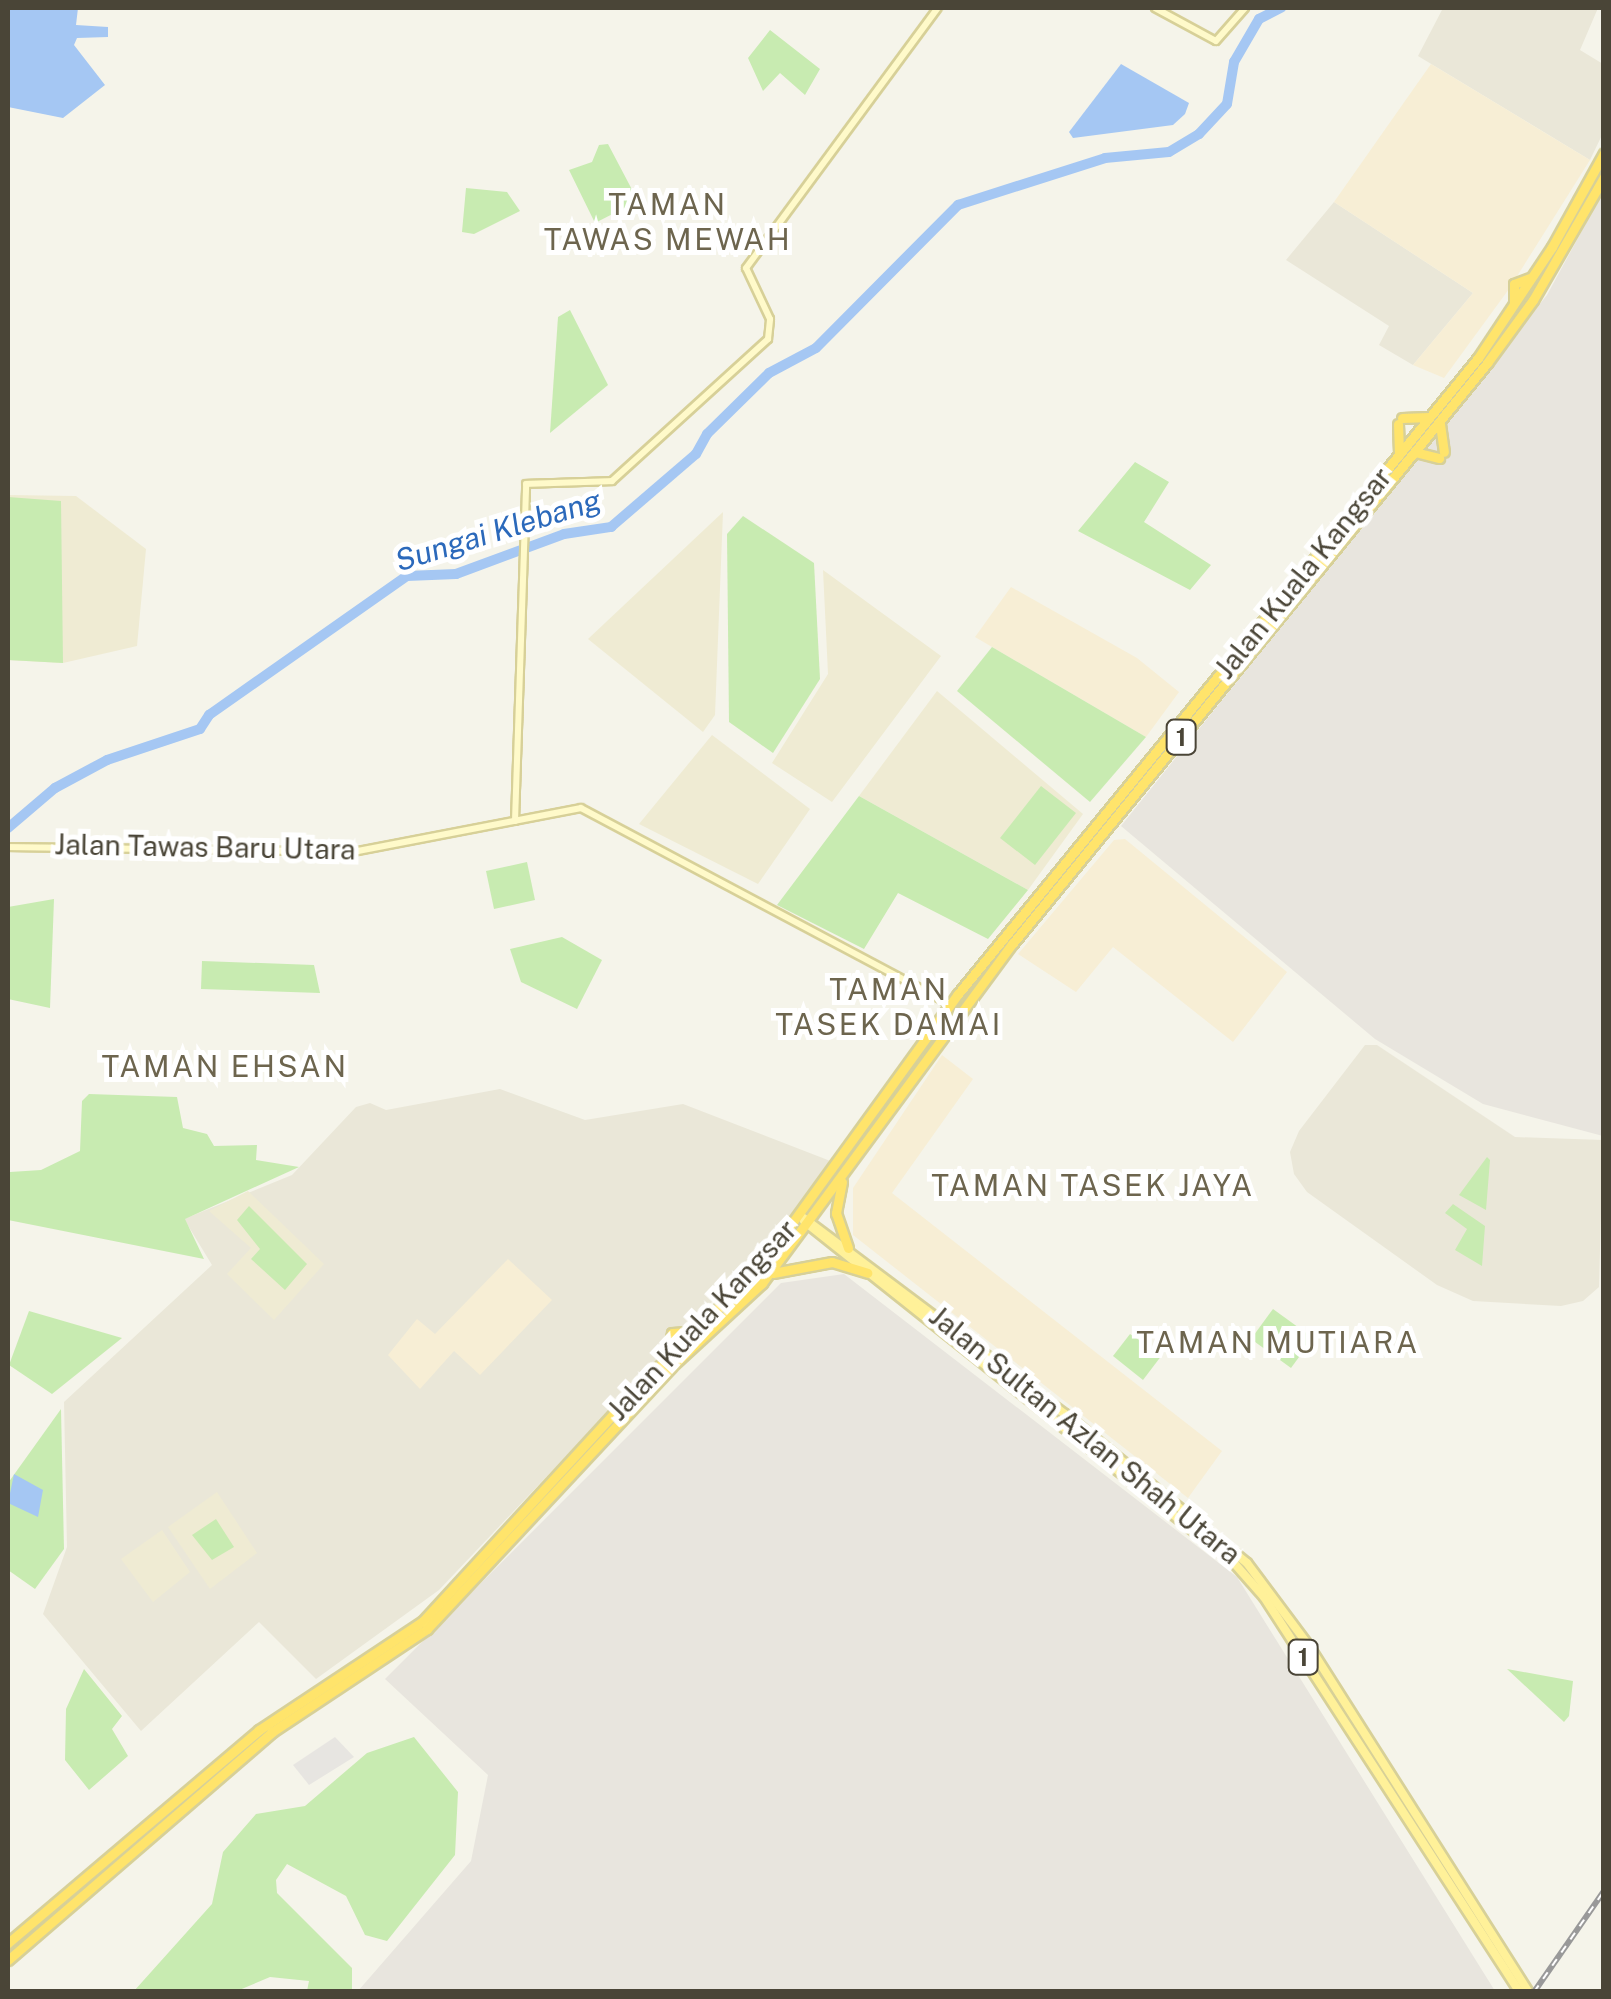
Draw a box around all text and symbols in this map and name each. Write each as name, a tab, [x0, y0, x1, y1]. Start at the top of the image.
district label: TAMAN TAWAS MEWAH	[544, 186, 792, 256]
street label: Jalan Kuala Kangsar	[1208, 461, 1398, 685]
water label: Sungai Klebang	[391, 482, 605, 578]
road number: 1	[1164, 717, 1198, 757]
street label: Jalan Tawas Baru Utara	[54, 828, 356, 866]
district label: TAMAN TASEK DAMAI	[775, 971, 1003, 1042]
district label: TAMAN EHSAN	[101, 1048, 349, 1084]
district label: TAMAN TASEK JAYA	[931, 1167, 1255, 1203]
street label: Jalan Kuala Kangsar	[600, 1213, 804, 1427]
street label: Jalan Sultan Azlan Shah Utara	[923, 1299, 1247, 1571]
district label: TAMAN MUTIARA	[1136, 1324, 1420, 1360]
road number: 1	[1286, 1637, 1320, 1677]

